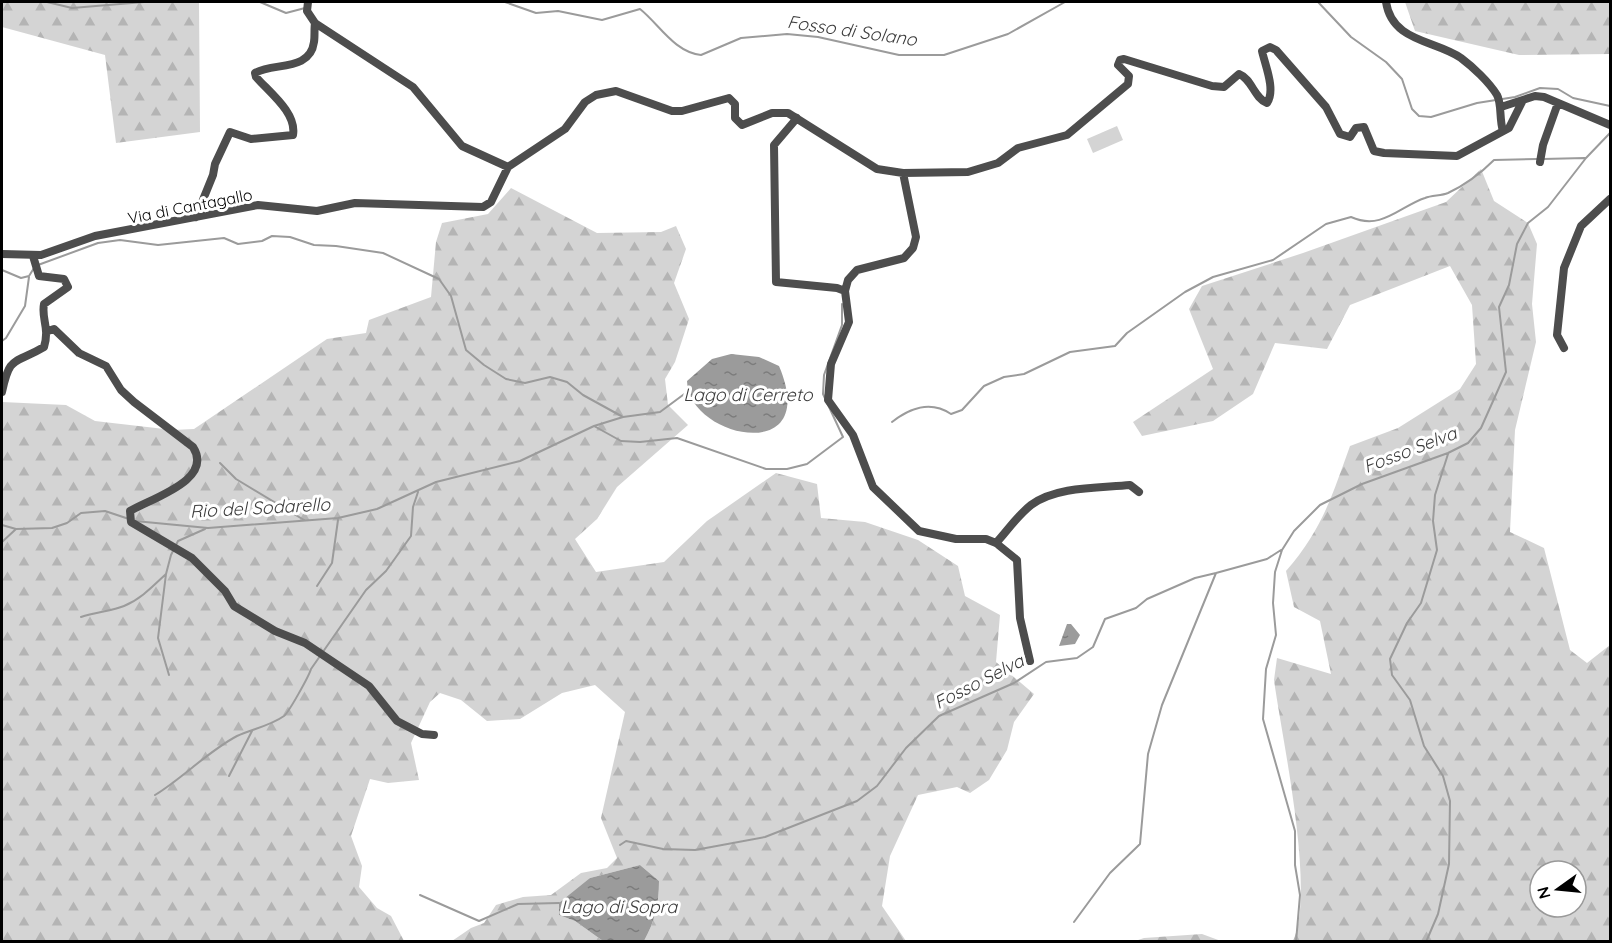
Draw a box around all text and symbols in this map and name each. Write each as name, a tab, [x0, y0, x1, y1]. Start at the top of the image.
water label: Fosso di Solano	[786, 10, 919, 51]
street label: Via di Cantagallo	[126, 184, 254, 228]
water label: Lago di Cerreto	[683, 383, 814, 406]
water label: Fosso Selva	[1360, 421, 1461, 478]
water label: Rio del Sodarello	[189, 492, 332, 523]
water label: Fosso Selva	[930, 649, 1029, 714]
north arrow	[1528, 859, 1588, 919]
text: N	[1532, 885, 1555, 901]
water label: Lago di Sopra	[561, 895, 678, 918]

